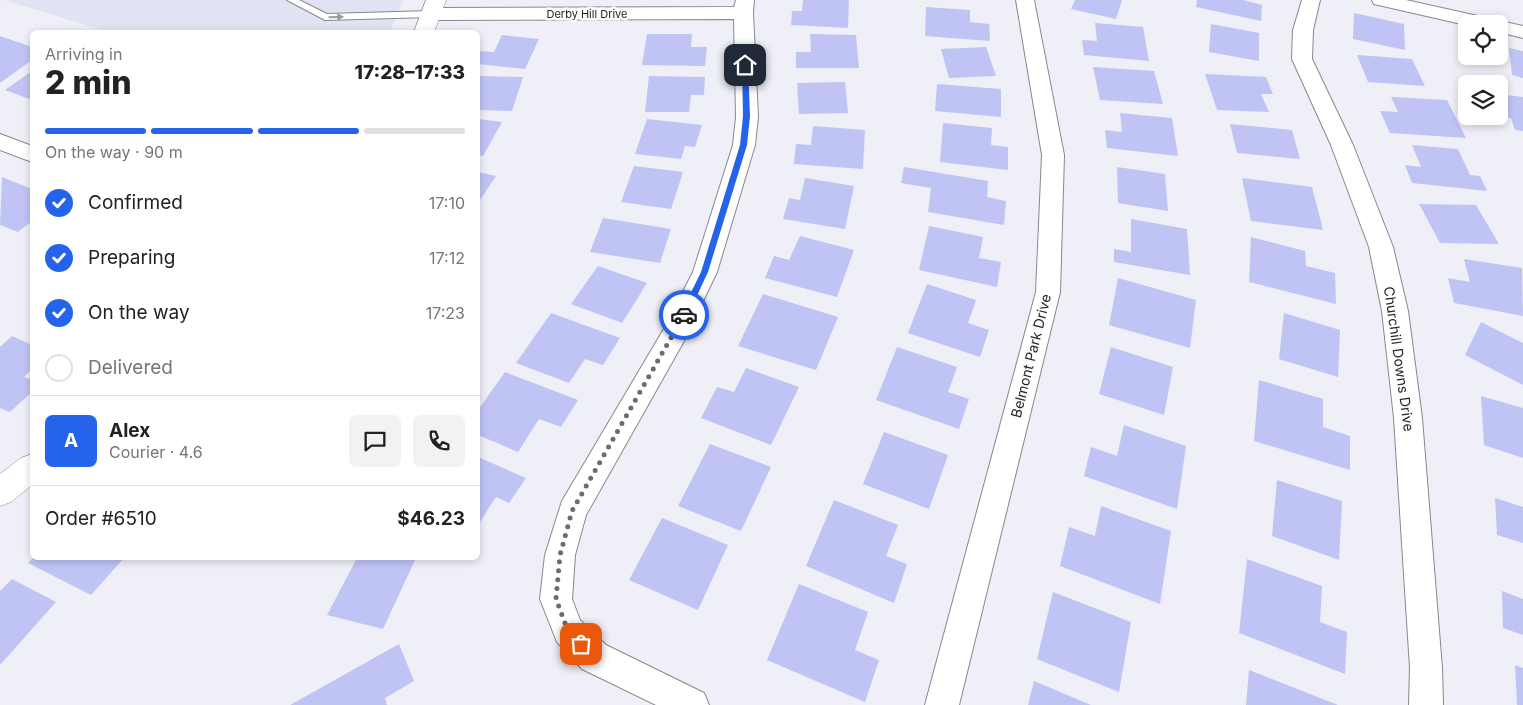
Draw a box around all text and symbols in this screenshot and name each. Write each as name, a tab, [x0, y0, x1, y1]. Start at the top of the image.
street label: Derby Hill Drive	[546, 7, 628, 21]
one-way arrow	[328, 13, 344, 21]
map controls	[1458, 15, 1508, 125]
button: locate	[1458, 15, 1508, 65]
text: Arriving in	[45, 44, 122, 64]
pin	[724, 44, 766, 86]
icon: home	[731, 51, 759, 79]
text: 17:28–17:33	[355, 61, 465, 84]
text: 2 min	[45, 63, 131, 102]
button: layers	[1458, 75, 1508, 125]
text: On the way · 90 m	[45, 142, 183, 162]
icon: check	[45, 189, 73, 217]
text: Confirmed	[88, 191, 183, 214]
text: 17:10	[429, 193, 465, 213]
icon: check	[45, 244, 73, 272]
text: Preparing	[88, 246, 175, 269]
text: 17:12	[429, 248, 465, 268]
street label: Churchill Downs Drive	[1381, 285, 1418, 433]
courier	[659, 290, 709, 340]
street label: Belmont Park Drive	[1007, 292, 1054, 419]
icon: check	[45, 299, 73, 327]
text: On the way	[88, 301, 190, 324]
icon: car	[670, 301, 698, 329]
text: 17:23	[426, 303, 465, 323]
text: Delivered	[88, 356, 173, 379]
button: chat	[349, 415, 401, 467]
button: phone	[413, 415, 465, 467]
text: Alex	[109, 419, 150, 442]
text: A	[64, 429, 78, 452]
text: Courier · 4.6	[109, 442, 203, 462]
text: Order #6510	[45, 507, 157, 530]
text: $46.23	[397, 507, 465, 530]
pin	[560, 623, 602, 665]
icon: bag	[567, 630, 595, 658]

